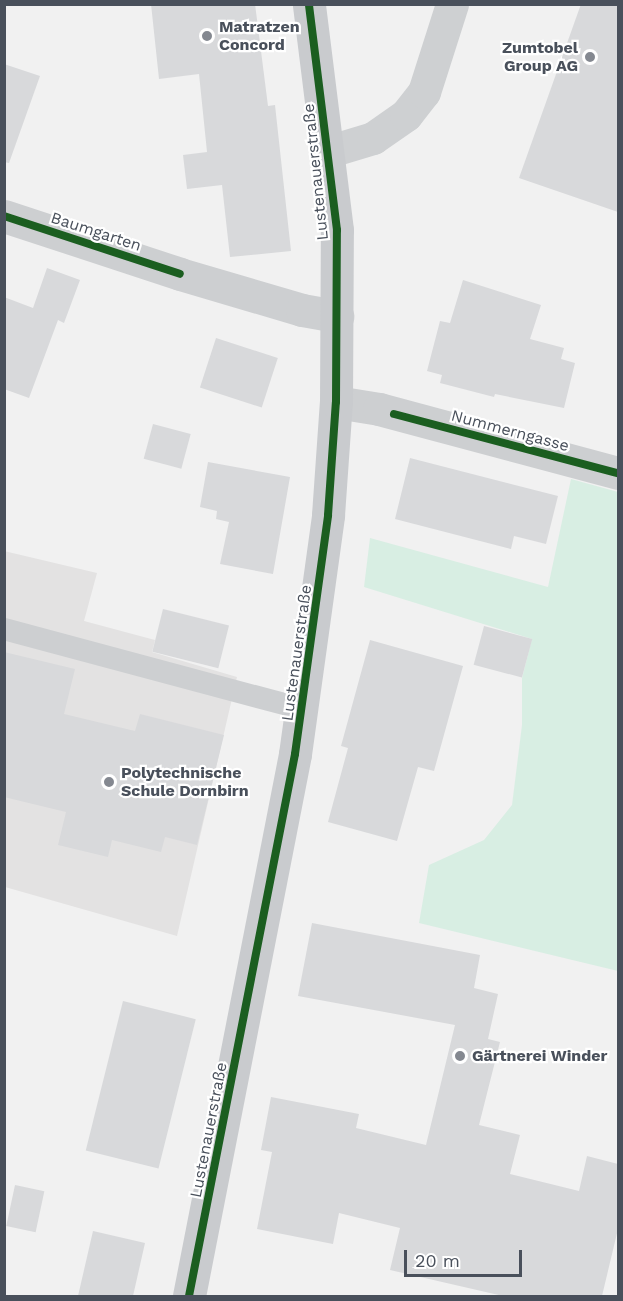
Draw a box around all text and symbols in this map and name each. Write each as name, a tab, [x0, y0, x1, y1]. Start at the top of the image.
place label: Matratzen Concord	[219, 17, 300, 55]
marker: Matratzen Concord	[200, 29, 214, 43]
place label: Zumtobel Group AG	[502, 38, 578, 76]
marker: Zumtobel Group AG	[583, 50, 597, 64]
street label: Lustenauerstraße	[299, 103, 333, 241]
street label: Baumgarten	[48, 208, 144, 256]
street label: Nummerngasse	[449, 406, 571, 456]
street label: Lustenauerstraße	[278, 584, 316, 722]
place label: Polytechnische Schule Dornbirn	[121, 763, 249, 801]
marker: Polytechnische Schule Dornbirn	[102, 775, 116, 789]
place label: Gärtnerei Winder	[472, 1046, 608, 1066]
marker: Gärtnerei Winder	[453, 1049, 467, 1063]
street label: Lustenauerstraße	[186, 1061, 232, 1199]
scale bar	[407, 1238, 526, 1276]
text: 20 m	[415, 1250, 460, 1271]

